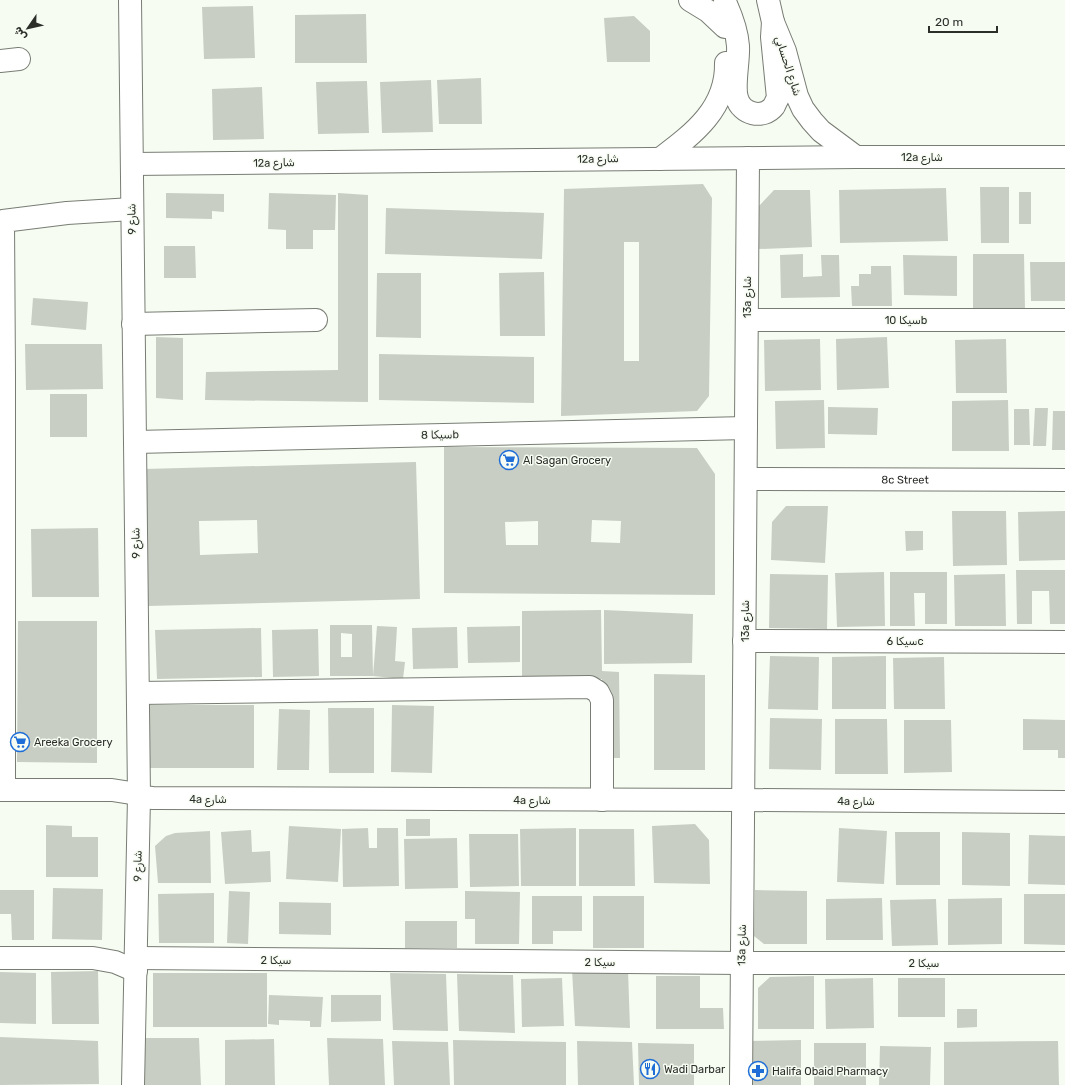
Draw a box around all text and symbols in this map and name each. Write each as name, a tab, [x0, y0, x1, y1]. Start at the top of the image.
north arrow	[8, 8, 48, 48]
scale bar	[929, 8, 997, 34]
text: 20 m	[935, 15, 963, 29]
text: ش	[11, 24, 29, 43]
street label: شارع الحسابي	[770, 34, 804, 98]
street label: 12a شارع	[901, 151, 943, 166]
street label: 12a شارع	[577, 152, 619, 168]
street label: 12a شارع	[253, 156, 295, 172]
street label: شارع 9	[125, 203, 141, 235]
street label: 13a شارع	[741, 276, 756, 318]
street label: سيكا 10b	[885, 314, 927, 327]
street label: سيكا 8b	[421, 428, 459, 442]
supermarket icon: Al Sagan Grocery	[498, 449, 520, 471]
place label: Al Sagan Grocery	[523, 454, 611, 467]
street label: 8c Street	[881, 473, 930, 486]
street label: شارع 9	[129, 527, 145, 559]
street label: 13a شارع	[739, 600, 754, 642]
street label: سيكا 6c	[886, 635, 924, 648]
supermarket icon: Areeka Grocery	[9, 731, 31, 753]
place label: Areeka Grocery	[34, 736, 112, 749]
street label: 4a شارع	[189, 793, 227, 808]
street label: 4a شارع	[513, 794, 551, 809]
street label: 4a شارع	[837, 795, 875, 810]
street label: شارع 9	[131, 850, 147, 882]
street label: 13a شارع	[735, 924, 751, 966]
street label: سيكا 2	[261, 954, 291, 967]
street label: سيكا 2	[585, 956, 615, 969]
street label: سيكا 2	[909, 957, 939, 970]
restaurant icon: Wadi Darbar	[639, 1058, 661, 1080]
pharmacy icon: Halifa Obaid Pharmacy	[747, 1060, 769, 1082]
place label: Wadi Darbar	[664, 1063, 726, 1076]
place label: Halifa Obaid Pharmacy	[772, 1065, 888, 1078]

